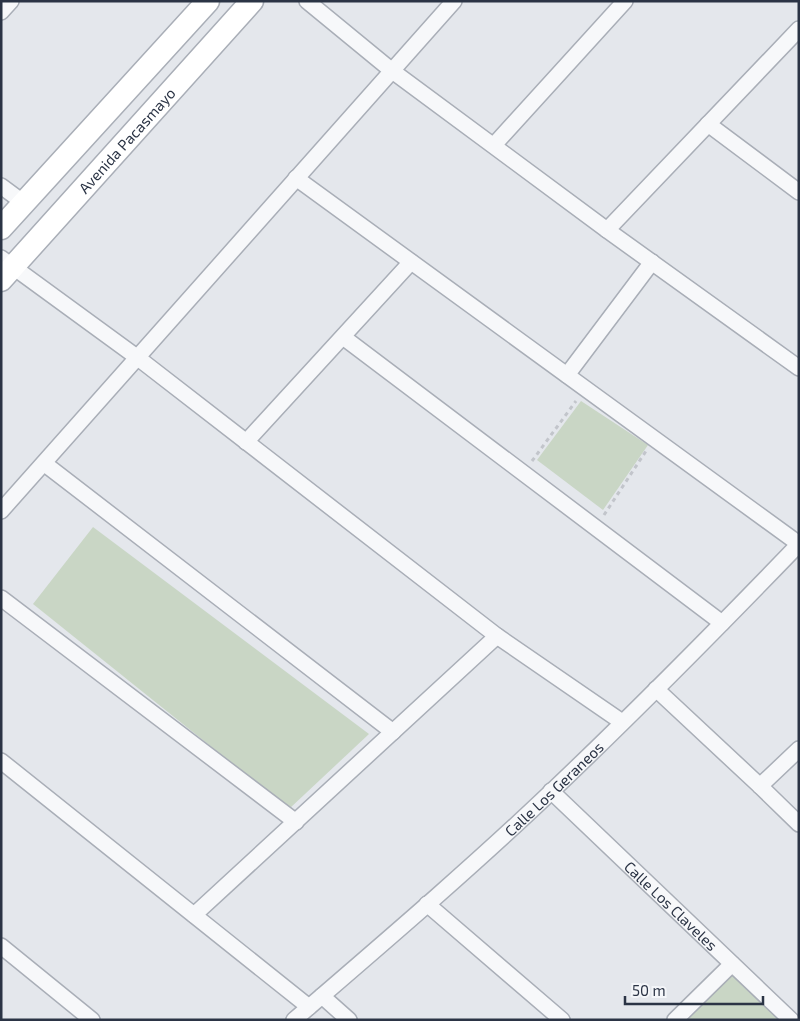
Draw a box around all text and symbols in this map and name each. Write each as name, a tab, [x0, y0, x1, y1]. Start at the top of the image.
street label: Avenida Pacasmayo	[75, 84, 179, 197]
street label: Calle Los Geraneos	[501, 738, 607, 840]
street label: Calle Los Claveles	[621, 857, 721, 954]
scale bar	[625, 974, 762, 1006]
text: 50 m	[632, 981, 666, 999]

